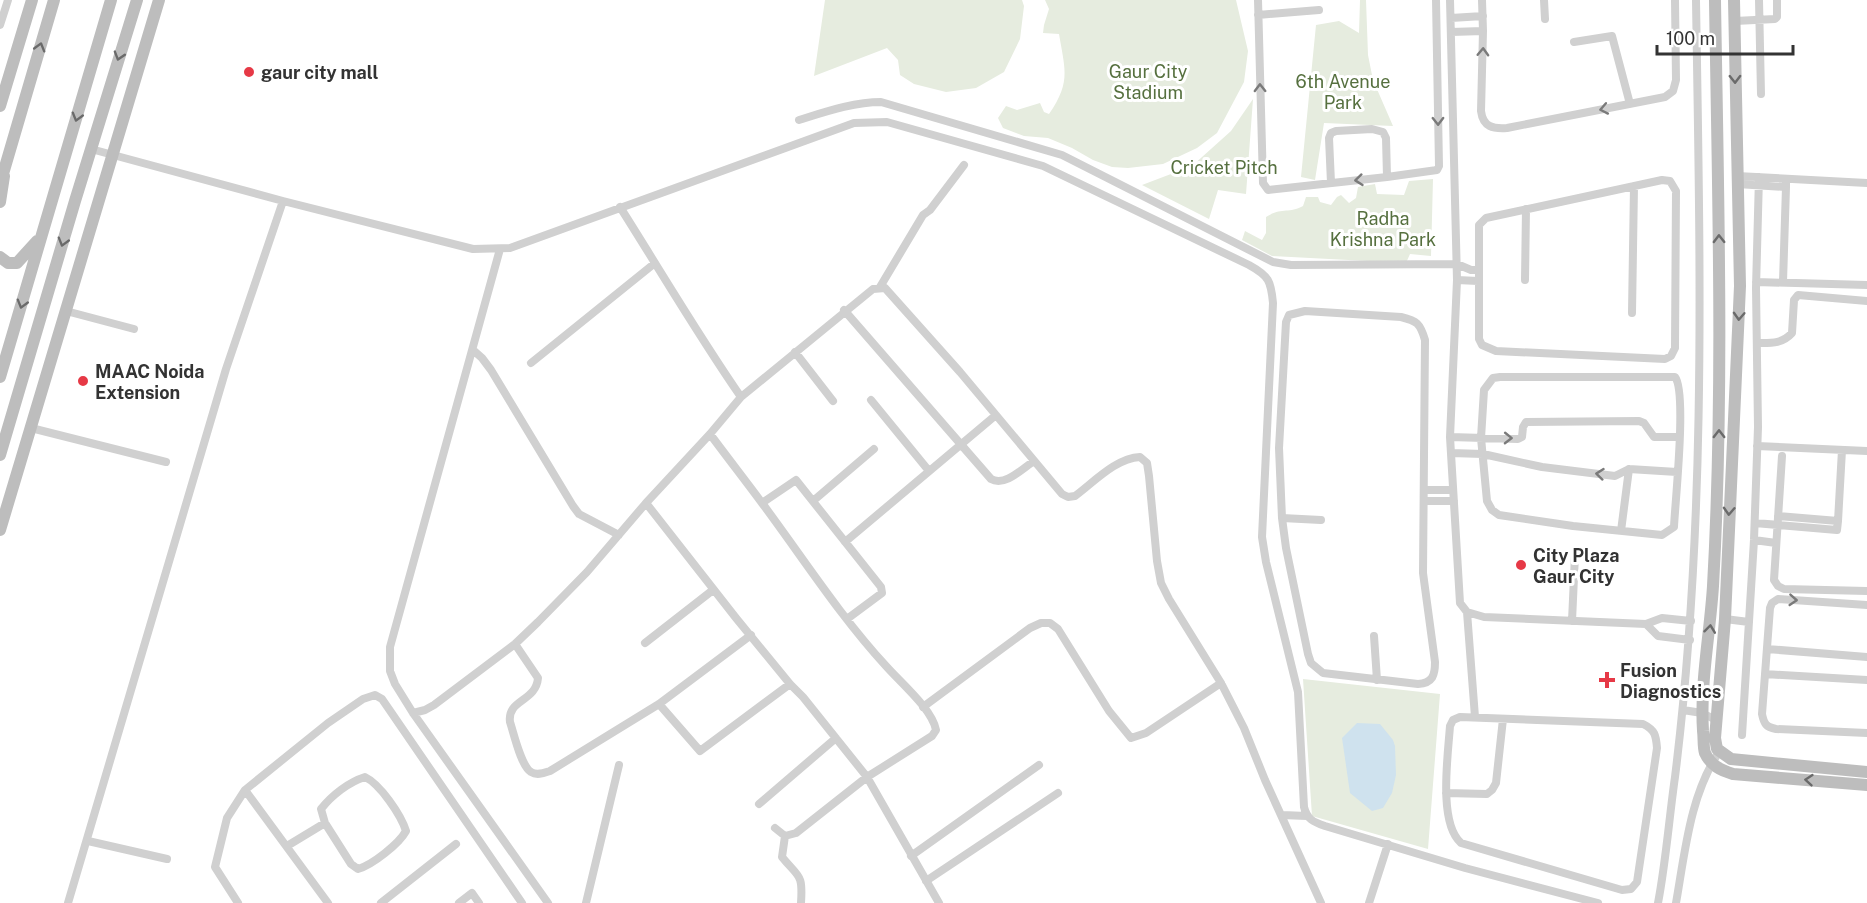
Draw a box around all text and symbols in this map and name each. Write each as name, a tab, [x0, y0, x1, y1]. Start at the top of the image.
scale bar	[1657, 18, 1794, 56]
text: 100 m	[1666, 28, 1715, 49]
one-way arrow	[33, 42, 45, 53]
one-way arrow	[1476, 47, 1489, 56]
one-way arrow	[114, 50, 126, 61]
park label: Gaur City Stadium	[1109, 61, 1188, 103]
place label: gaur city mall	[261, 62, 378, 83]
marker: gaur city mall	[242, 65, 256, 79]
park label: 6th Avenue Park	[1296, 71, 1390, 113]
one-way arrow	[1729, 75, 1742, 84]
one-way arrow	[1254, 84, 1267, 93]
one-way arrow	[1599, 102, 1609, 115]
one-way arrow	[72, 111, 84, 122]
one-way arrow	[1432, 117, 1444, 126]
park label: Cricket Pitch	[1170, 157, 1278, 178]
one-way arrow	[1354, 173, 1363, 186]
park label: Radha Krishna Park	[1330, 208, 1436, 250]
one-way arrow	[1713, 235, 1725, 244]
one-way arrow	[58, 236, 70, 247]
one-way arrow	[17, 298, 29, 309]
one-way arrow	[1732, 312, 1745, 321]
place label: MAAC Noida Extension	[95, 361, 204, 403]
marker: MAAC Noida Extension	[76, 374, 90, 388]
one-way arrow	[1713, 430, 1725, 439]
one-way arrow	[1504, 432, 1513, 445]
one-way arrow	[1595, 468, 1604, 481]
one-way arrow	[1723, 507, 1736, 516]
place label: City Plaza Gaur City	[1533, 545, 1619, 587]
marker: City Plaza Gaur City	[1514, 558, 1528, 572]
one-way arrow	[1788, 593, 1797, 606]
one-way arrow	[1703, 625, 1716, 634]
place label: Fusion Diagnostics	[1620, 660, 1721, 702]
marker: Fusion Diagnostics	[1598, 671, 1616, 689]
one-way arrow	[1804, 774, 1813, 787]

